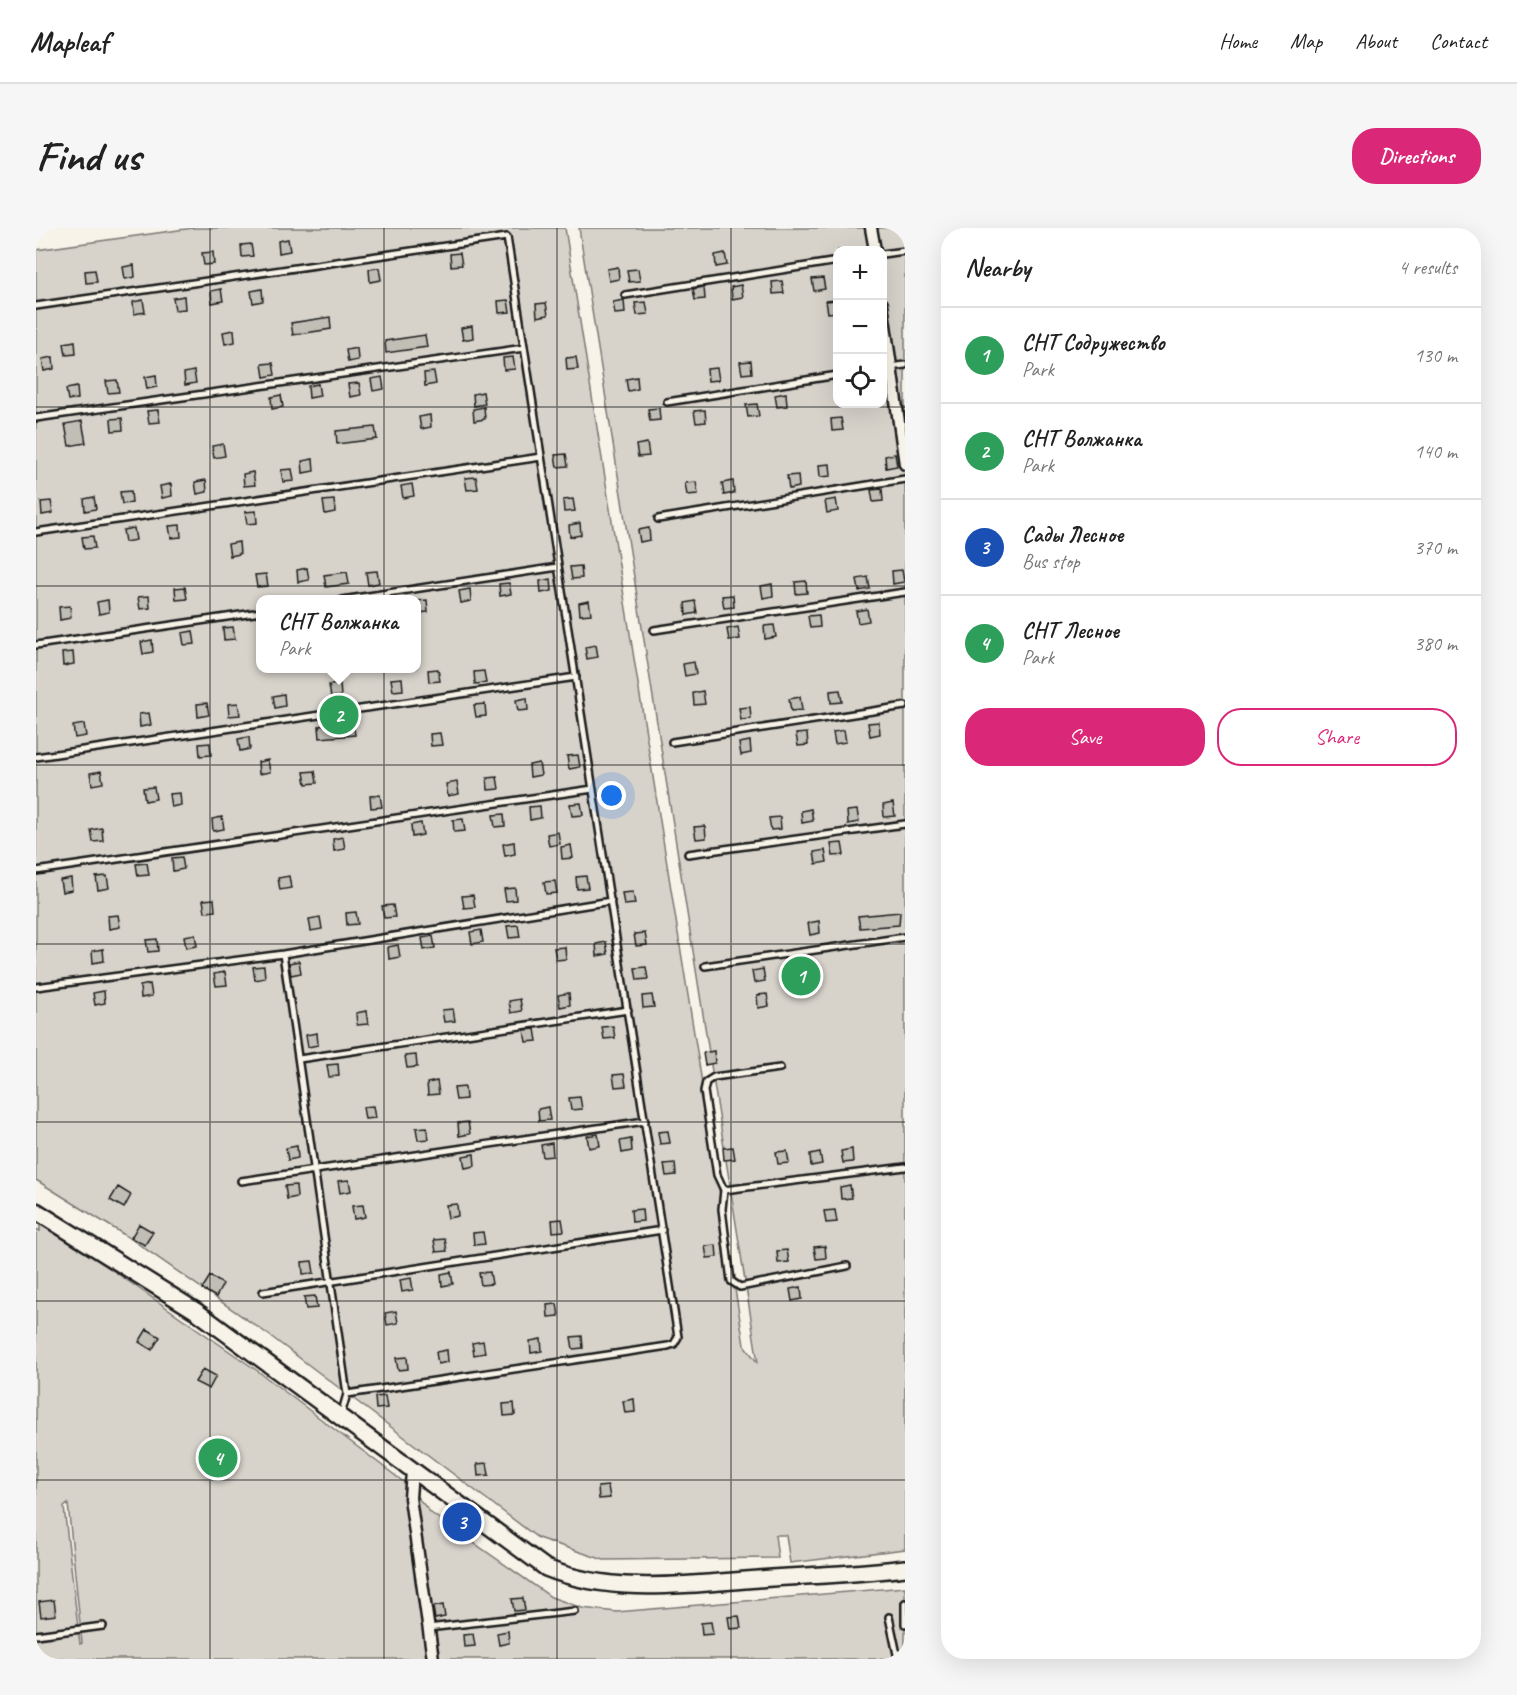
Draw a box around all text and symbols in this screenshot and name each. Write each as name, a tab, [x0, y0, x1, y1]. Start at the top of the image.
text: Mapleaf	[30, 24, 108, 59]
text: Home	[1219, 28, 1257, 54]
text: Map	[1290, 28, 1322, 54]
text: About	[1355, 28, 1397, 54]
text: Contact	[1430, 28, 1487, 54]
button: Directions	[1352, 128, 1481, 184]
text: Find us	[36, 130, 141, 183]
map controls	[833, 246, 887, 408]
button: +	[833, 246, 887, 300]
text: Nearby	[965, 251, 1030, 284]
text: 4 results	[1398, 255, 1457, 280]
button: −	[833, 300, 887, 354]
text: СНТ Содружество	[1022, 329, 1165, 357]
text: 1	[980, 343, 989, 368]
text: 130 m	[1414, 343, 1457, 368]
button: locate	[833, 354, 887, 408]
text: Park	[1022, 357, 1054, 382]
text: СНТ Волжанка	[1022, 425, 1141, 453]
text: 2	[980, 439, 989, 464]
text: 140 m	[1414, 439, 1457, 464]
text: Park	[1022, 453, 1054, 478]
text: Сады Лесное	[1022, 521, 1123, 549]
text: 3	[980, 535, 989, 560]
text: 370 m	[1414, 535, 1457, 560]
text: Bus stop	[1022, 549, 1080, 574]
popup	[256, 595, 421, 673]
text: СНТ Волжанка	[279, 608, 398, 636]
text: СНТ Лесное	[1022, 617, 1119, 645]
text: 4	[980, 631, 989, 656]
text: 380 m	[1414, 631, 1457, 656]
text: Park	[279, 636, 311, 661]
text: Park	[1022, 645, 1054, 670]
pin: 2	[320, 692, 358, 738]
button: Save	[965, 708, 1205, 766]
button: Share	[1217, 708, 1457, 766]
your location	[597, 781, 626, 810]
pin: 1	[782, 954, 820, 999]
pin: 4	[198, 1436, 237, 1480]
pin: 3	[442, 1500, 482, 1544]

